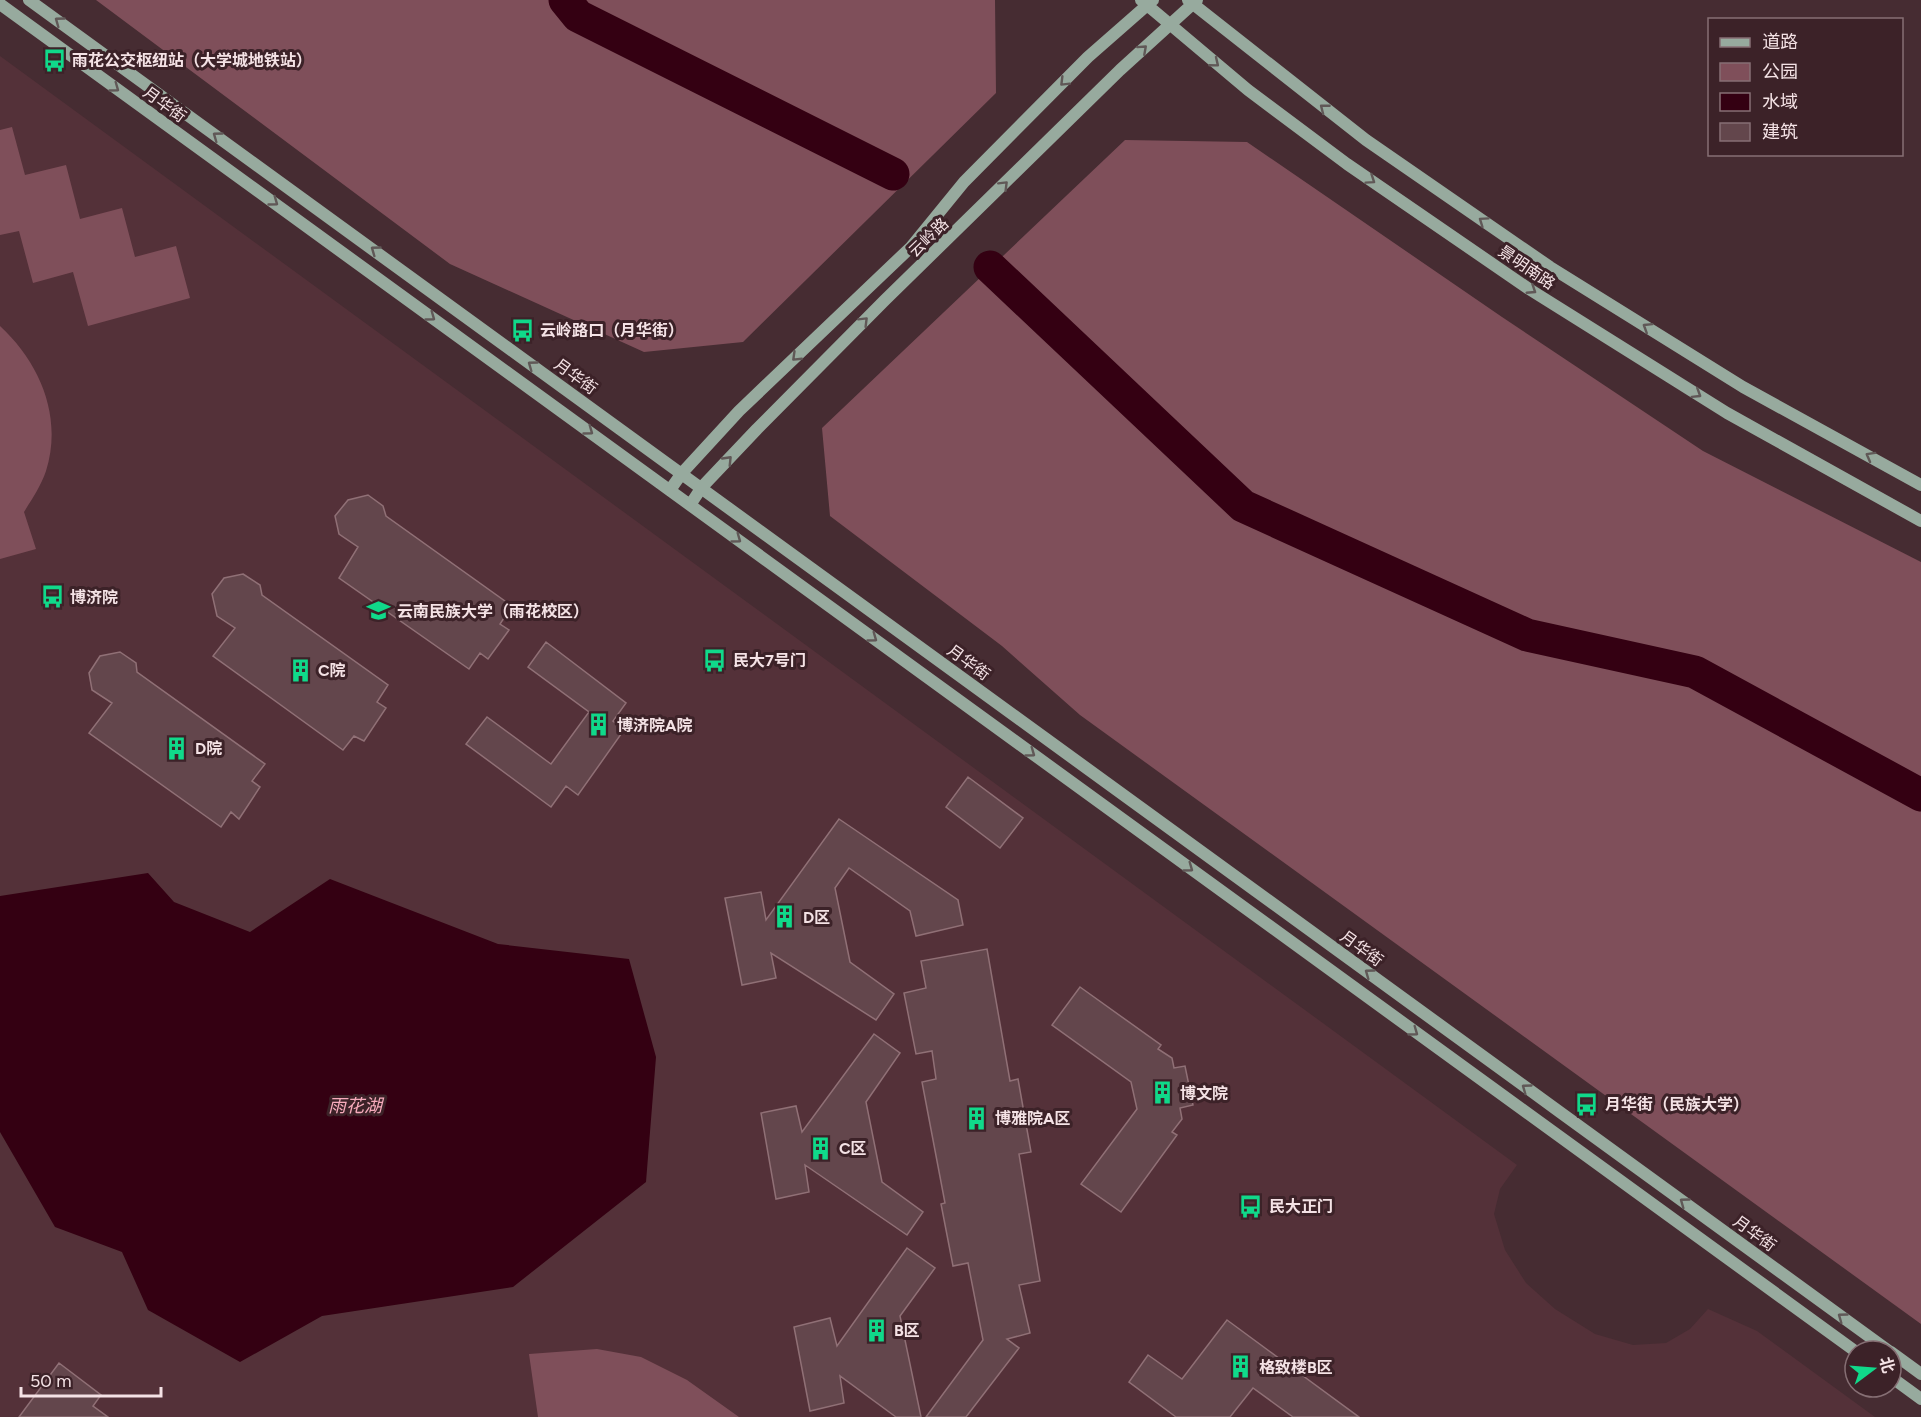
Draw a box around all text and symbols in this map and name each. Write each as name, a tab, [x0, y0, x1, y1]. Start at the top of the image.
one-way arrow	[54, 18, 65, 29]
legend	[1708, 18, 1903, 156]
text: 道路	[1762, 31, 1798, 53]
one-way arrow	[1136, 45, 1147, 56]
bus stop icon: 雨花公交枢纽站（大学城地铁站）	[41, 47, 67, 73]
place label: 雨花公交枢纽站（大学城地铁站）	[72, 51, 312, 70]
one-way arrow	[1208, 56, 1219, 67]
text: 公园	[1762, 61, 1798, 83]
one-way arrow	[1060, 75, 1071, 86]
one-way arrow	[109, 81, 120, 92]
street label: 月华街	[140, 83, 190, 126]
text: 水域	[1762, 91, 1798, 113]
one-way arrow	[1320, 104, 1331, 115]
text: 建筑	[1762, 121, 1798, 143]
one-way arrow	[212, 132, 223, 143]
one-way arrow	[1364, 173, 1375, 184]
one-way arrow	[997, 181, 1007, 192]
one-way arrow	[267, 195, 278, 206]
street label: 云岭路	[904, 214, 952, 261]
one-way arrow	[1479, 217, 1490, 228]
street label: 景明南路	[1495, 242, 1559, 293]
one-way arrow	[370, 247, 381, 258]
one-way arrow	[1525, 283, 1536, 294]
one-way arrow	[425, 309, 436, 320]
bus stop icon: 云岭路口（月华街）	[509, 317, 535, 343]
one-way arrow	[857, 318, 868, 329]
place label: 云岭路口（月华街）	[540, 321, 684, 340]
one-way arrow	[1642, 324, 1653, 335]
one-way arrow	[792, 350, 802, 361]
street label: 月华街	[551, 355, 601, 398]
one-way arrow	[528, 361, 539, 372]
one-way arrow	[1691, 386, 1701, 398]
one-way arrow	[583, 424, 594, 435]
one-way arrow	[1865, 452, 1876, 464]
one-way arrow	[720, 457, 731, 468]
one-way arrow	[730, 532, 741, 543]
bus stop icon: 博济院	[39, 584, 65, 610]
place label: 博济院	[70, 588, 118, 607]
school or university icon: 云南民族大学（雨花校区）	[366, 598, 392, 624]
place label: 云南民族大学（雨花校区）	[397, 602, 589, 621]
one-way arrow	[867, 631, 878, 642]
street label: 月华街	[944, 641, 994, 684]
bus stop icon: 民大7号门	[702, 647, 728, 673]
place label: 民大7号门	[733, 651, 806, 670]
building icon: C院	[287, 657, 313, 683]
place label: C院	[318, 661, 346, 680]
building icon: 博济院A院	[586, 712, 612, 738]
place label: 博济院A院	[617, 716, 692, 735]
building icon: D院	[164, 735, 190, 761]
place label: D院	[195, 739, 222, 758]
one-way arrow	[1024, 746, 1035, 757]
one-way arrow	[1182, 861, 1193, 872]
building icon: D区	[772, 904, 798, 930]
place label: D区	[803, 908, 830, 927]
street label: 月华街	[1337, 927, 1387, 970]
one-way arrow	[1364, 969, 1375, 980]
one-way arrow	[1408, 1025, 1419, 1036]
building icon: 博文院	[1149, 1080, 1175, 1106]
place label: 博文院	[1180, 1084, 1228, 1103]
one-way arrow	[1522, 1084, 1533, 1095]
bus stop icon: 月华街（民族大学）	[1574, 1091, 1600, 1117]
water label: 雨花湖	[328, 1095, 385, 1117]
place label: 月华街（民族大学）	[1605, 1095, 1749, 1114]
building icon: 博雅院A区	[964, 1105, 990, 1131]
place label: 博雅院A区	[995, 1109, 1070, 1128]
building icon: C区	[808, 1135, 834, 1161]
place label: C区	[839, 1139, 867, 1158]
bus stop icon: 民大正门	[1238, 1193, 1264, 1219]
place label: 民大正门	[1269, 1197, 1333, 1216]
one-way arrow	[1680, 1198, 1691, 1209]
street label: 月华街	[1730, 1212, 1780, 1255]
one-way arrow	[1838, 1313, 1849, 1324]
building icon: B区	[863, 1317, 889, 1343]
place label: B区	[894, 1321, 920, 1340]
north arrow	[1843, 1339, 1903, 1399]
building icon: 格致楼B区	[1228, 1354, 1254, 1380]
text: 北	[1876, 1355, 1898, 1375]
place label: 格致楼B区	[1259, 1358, 1333, 1377]
scale bar	[21, 1360, 160, 1398]
text: 50 m	[30, 1370, 72, 1392]

